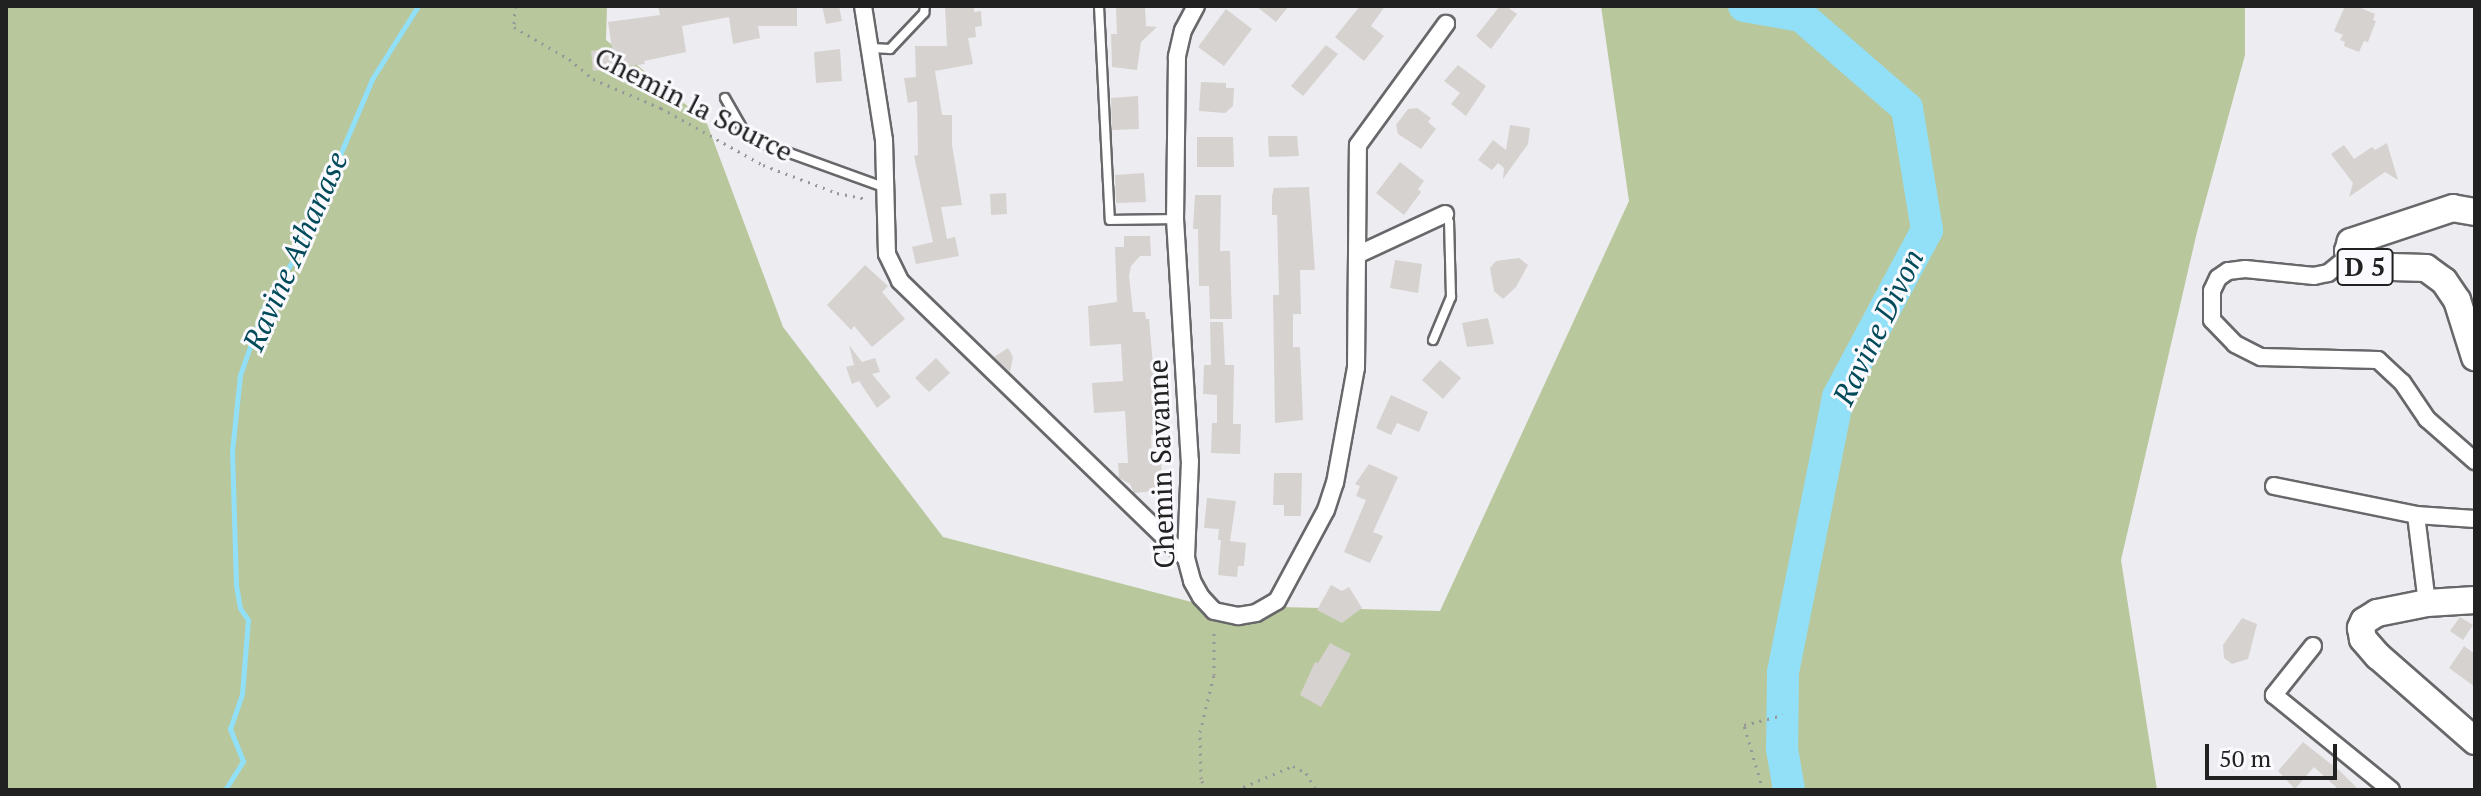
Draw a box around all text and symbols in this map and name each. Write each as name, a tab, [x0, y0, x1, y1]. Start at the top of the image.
street label: Chemin la Source	[589, 40, 799, 168]
water label: Ravine Athanase	[235, 146, 355, 356]
water label: Ravine Divon	[1825, 243, 1931, 411]
road number: D 5	[2335, 245, 2395, 289]
street label: Chemin Savanne	[1141, 359, 1181, 569]
scale bar	[2209, 728, 2341, 778]
text: 50 m	[2219, 742, 2271, 774]

